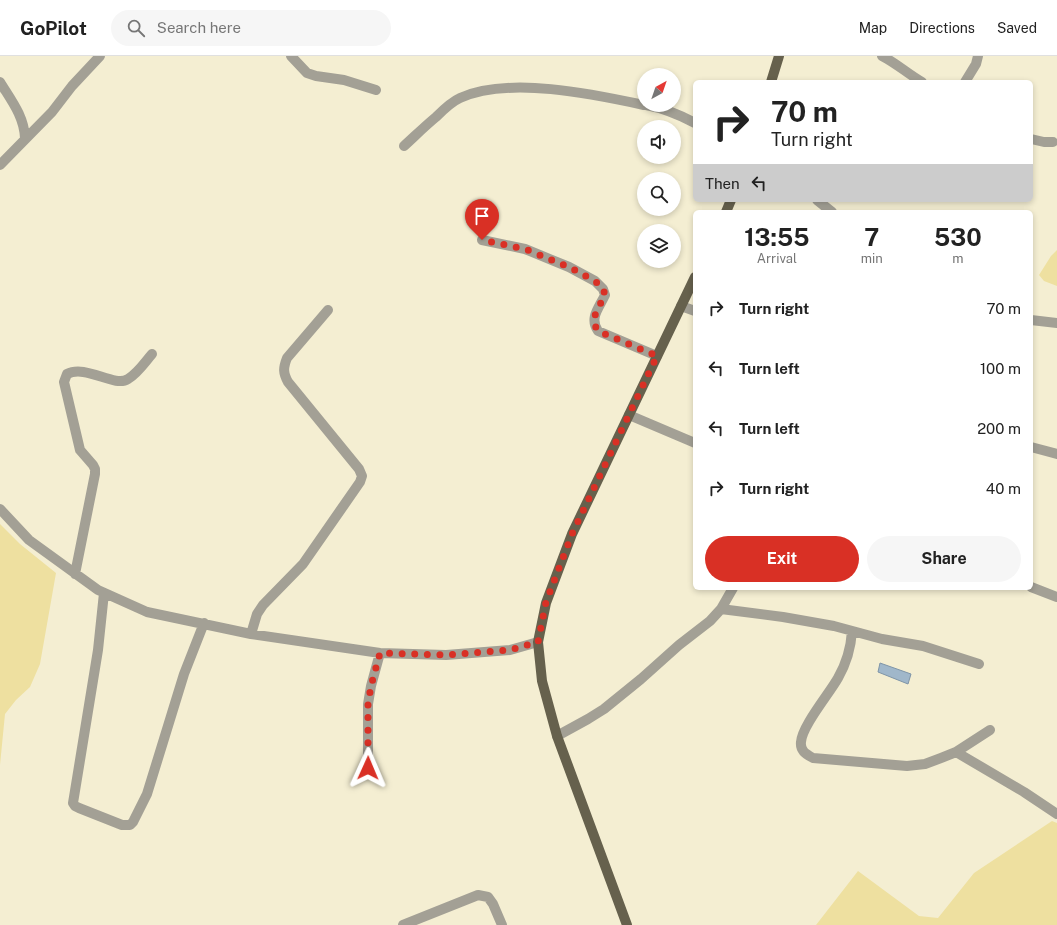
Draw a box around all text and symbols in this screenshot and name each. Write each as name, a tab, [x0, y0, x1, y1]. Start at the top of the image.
search box	[111, 10, 391, 46]
text: GoPilot	[20, 17, 87, 39]
icon: search	[125, 17, 147, 39]
text: Search here	[157, 19, 241, 36]
text: Map	[859, 20, 887, 36]
text: Directions	[909, 20, 975, 36]
text: Saved	[997, 20, 1037, 36]
north arrow	[637, 68, 681, 112]
map controls	[637, 68, 681, 268]
text: 70 m	[771, 95, 838, 128]
icon: right	[705, 96, 757, 148]
button: sound	[637, 120, 681, 164]
text: Turn right	[771, 129, 853, 150]
button: search	[637, 172, 681, 216]
icon: left	[748, 172, 770, 194]
text: Then	[705, 175, 740, 192]
pin	[465, 199, 499, 240]
icon: arrive	[471, 205, 493, 227]
text: 13:55	[744, 223, 809, 251]
text: 7	[864, 223, 879, 251]
text: 530	[934, 223, 982, 251]
button: layers	[637, 224, 681, 268]
text: Arrival	[757, 251, 797, 266]
text: min	[861, 251, 883, 266]
text: m	[952, 251, 964, 266]
icon: right	[705, 297, 727, 319]
text: Turn right	[739, 300, 809, 317]
text: 70 m	[986, 300, 1021, 317]
icon: left	[705, 357, 727, 379]
text: Turn left	[739, 360, 800, 377]
text: 100 m	[980, 360, 1021, 377]
icon: left	[705, 417, 727, 439]
text: Turn left	[739, 420, 800, 437]
text: 200 m	[977, 420, 1021, 437]
icon: right	[705, 477, 727, 499]
text: Turn right	[739, 480, 809, 497]
text: 40 m	[986, 480, 1021, 497]
button: Exit	[705, 536, 859, 582]
button: Share	[867, 536, 1021, 582]
position arrow	[347, 747, 389, 789]

